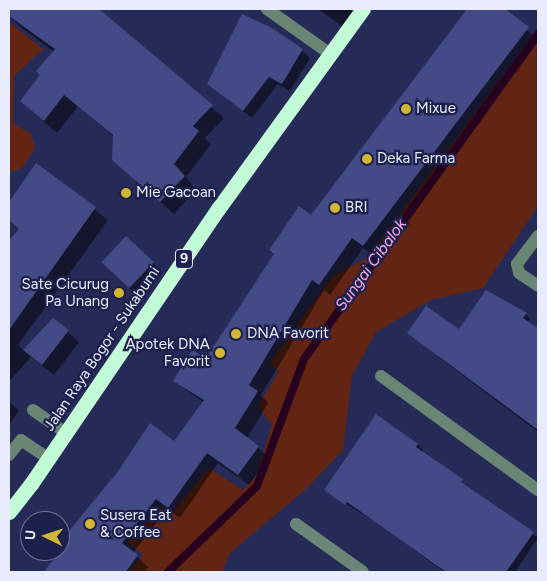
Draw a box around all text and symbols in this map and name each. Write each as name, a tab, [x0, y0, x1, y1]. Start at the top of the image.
place label: Mixue	[416, 100, 456, 118]
marker: Mixue	[400, 103, 412, 115]
place label: Deka Farma	[377, 150, 455, 168]
marker: Deka Farma	[361, 153, 373, 165]
place label: Mie Gacoan	[136, 184, 216, 202]
marker: Mie Gacoan	[120, 187, 132, 199]
place label: BRI	[345, 199, 368, 217]
marker: BRI	[329, 202, 341, 214]
water label: Sungai Cibalok	[331, 215, 411, 315]
road number: 9	[174, 248, 194, 270]
street label: Jalan Raya Bogor - Sukabumi	[40, 263, 164, 435]
place label: Sate Cicurug Pa Unang	[22, 275, 109, 310]
marker: Sate Cicurug Pa Unang	[113, 287, 125, 299]
place label: DNA Favorit	[247, 325, 329, 343]
marker: DNA Favorit	[229, 327, 243, 341]
place label: Apotek DNA Favorit	[125, 335, 210, 370]
marker: Apotek DNA Favorit	[214, 347, 226, 359]
place label: Susera Eat & Coffee	[100, 506, 171, 541]
north arrow	[20, 511, 70, 561]
marker: Susera Eat & Coffee	[84, 518, 96, 530]
text: U	[22, 529, 39, 541]

